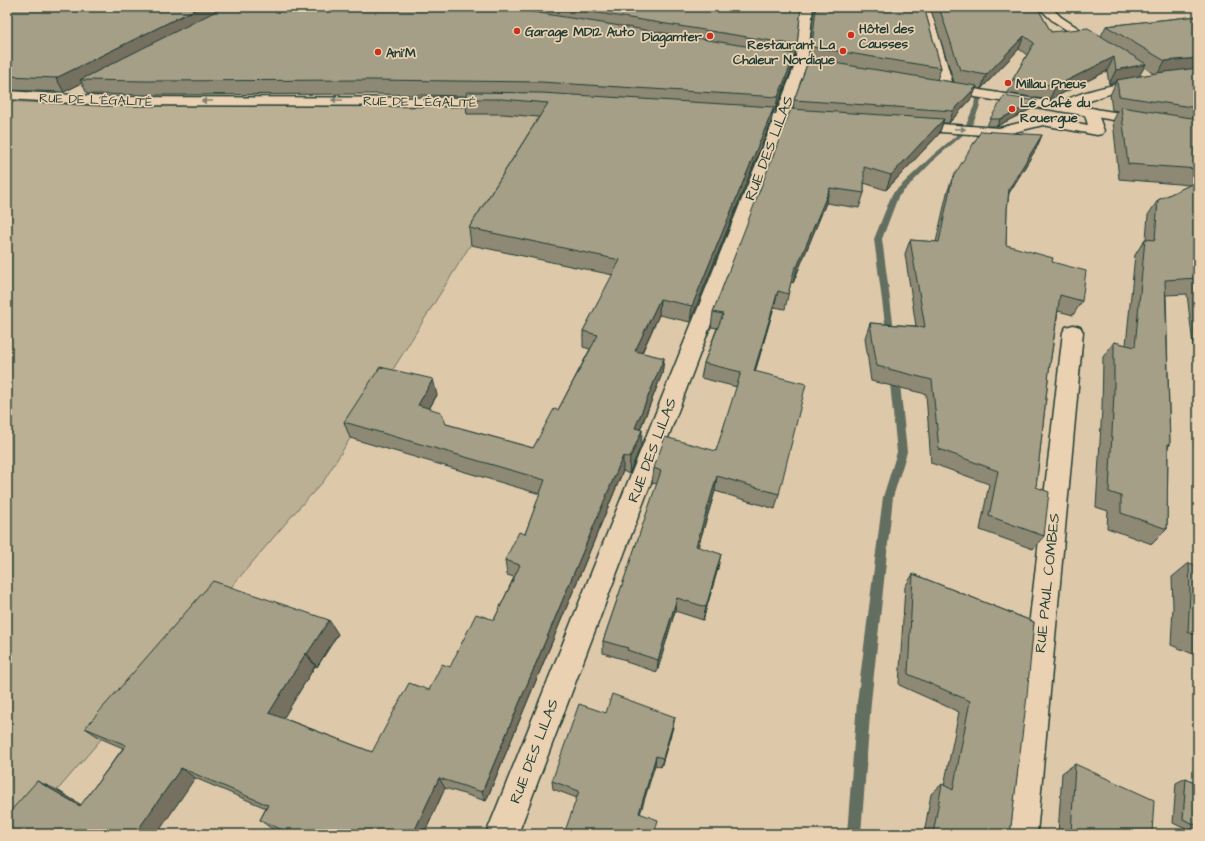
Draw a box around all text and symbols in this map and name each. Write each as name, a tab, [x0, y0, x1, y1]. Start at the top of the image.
place label: Hôtel des Causses	[859, 20, 914, 53]
place label: Garage MD12 Auto	[525, 23, 635, 43]
marker: Garage MD12 Auto	[512, 26, 522, 36]
place label: Diagamter	[642, 28, 703, 48]
marker: Hôtel des Causses	[846, 30, 856, 40]
marker: Diagamter	[705, 31, 715, 41]
place label: Restaurant La Chaleur Nordique	[733, 36, 835, 70]
place label: Ani'M	[386, 44, 416, 62]
marker: Restaurant La Chaleur Nordique	[838, 46, 848, 56]
marker: Ani'M	[373, 47, 383, 57]
place label: Millau Pneus	[1016, 75, 1087, 93]
marker: Millau Pneus	[1003, 78, 1013, 88]
street label: RUE DE L'ÉGALITÉ	[39, 89, 153, 111]
street label: RUE DE L'ÉGALITÉ	[363, 92, 477, 112]
street label: RUE DES LILAS	[740, 92, 799, 204]
place label: Le Café du Rouergue	[1020, 94, 1091, 129]
one-way arrow	[330, 97, 343, 103]
one-way arrow	[200, 98, 213, 104]
marker: Le Café du Rouergue	[1007, 104, 1017, 114]
one-way arrow	[954, 126, 966, 133]
street label: RUE DES LILAS	[623, 394, 682, 506]
street label: RUE PAUL COMBES	[1030, 512, 1065, 654]
street label: RUE DES LILAS	[505, 695, 564, 807]

